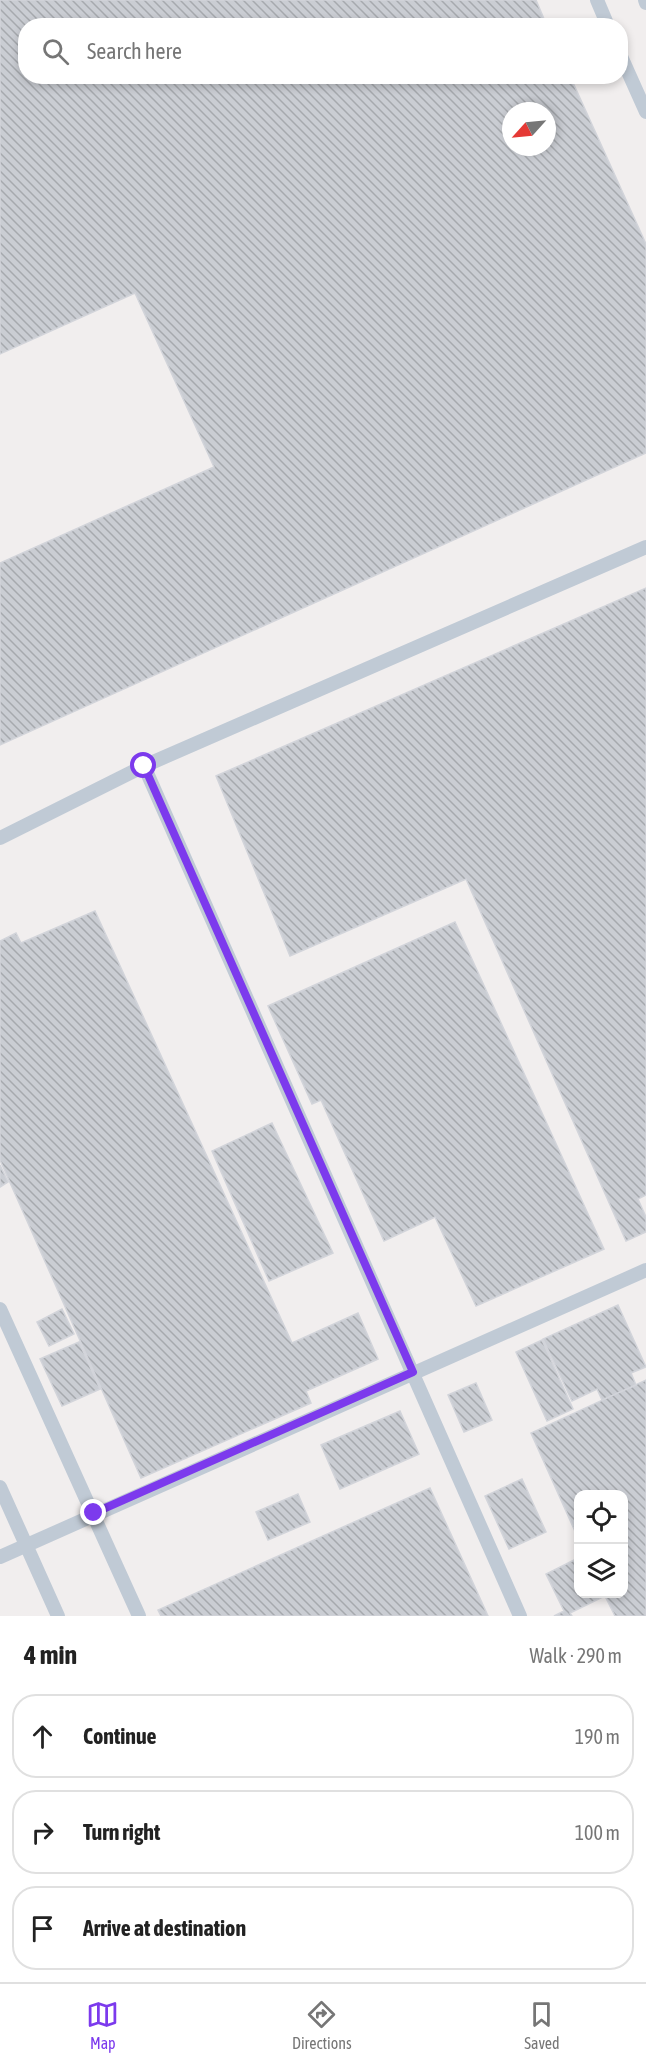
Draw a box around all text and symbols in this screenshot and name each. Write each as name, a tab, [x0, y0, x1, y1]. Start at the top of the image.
search box	[18, 18, 628, 84]
icon: search	[39, 35, 72, 68]
text: Search here	[87, 38, 182, 64]
north arrow	[502, 102, 556, 156]
route start	[130, 752, 156, 778]
map controls	[574, 1490, 628, 1598]
button: locate	[574, 1490, 628, 1544]
route end	[80, 1499, 106, 1525]
button: layers	[574, 1544, 628, 1598]
text: 4 min	[24, 1640, 77, 1670]
text: Walk · 290 m	[530, 1644, 622, 1667]
icon: ahead	[26, 1720, 59, 1753]
text: Continue	[83, 1723, 157, 1749]
text: 190 m	[575, 1725, 620, 1748]
icon: right	[26, 1816, 59, 1849]
text: Turn right	[83, 1819, 160, 1845]
text: 100 m	[575, 1821, 620, 1844]
icon: arrive	[26, 1912, 59, 1945]
text: Arrive at destination	[83, 1915, 246, 1941]
tab: Map	[86, 1998, 119, 2052]
tab: Directions	[292, 1998, 352, 2052]
tab: Saved	[524, 1998, 560, 2052]

